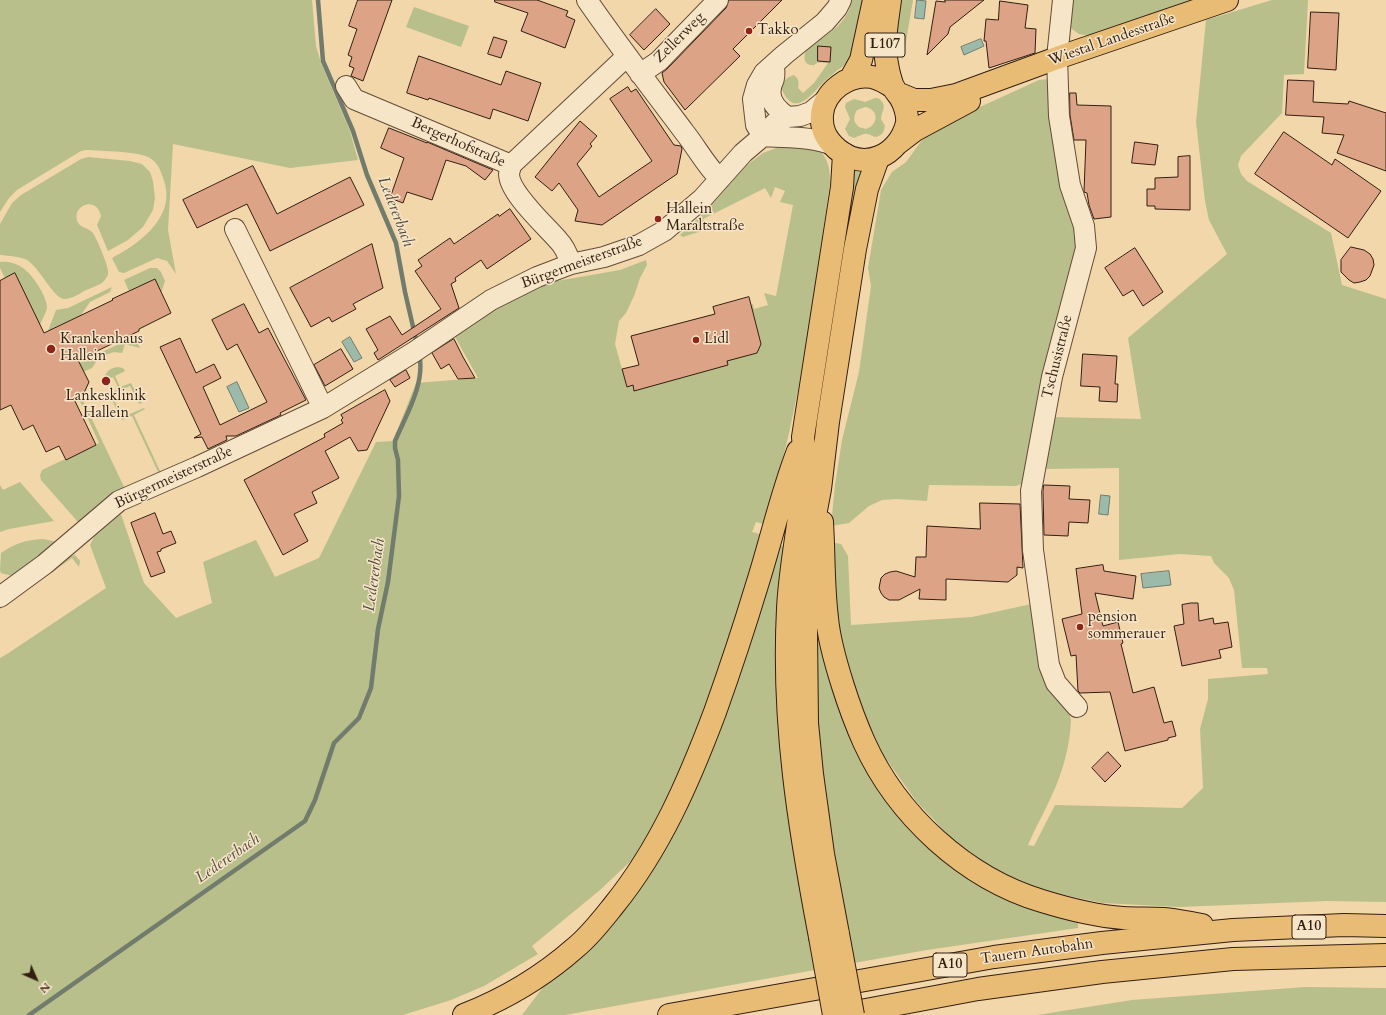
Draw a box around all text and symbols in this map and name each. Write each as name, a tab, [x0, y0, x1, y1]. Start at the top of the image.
street label: Zellerweg	[651, 9, 709, 67]
street label: Wiestal Landesstraße	[1046, 10, 1178, 70]
place label: Takko	[757, 22, 799, 40]
marker: Takko	[744, 26, 754, 36]
road number: L107	[865, 33, 905, 57]
street label: Bergerhofstraße	[408, 114, 508, 172]
water label: Ledererbach	[373, 174, 417, 250]
place label: Hallein Maraltstraße	[666, 201, 745, 236]
marker: Hallein Maraltstraße	[653, 214, 663, 224]
street label: Bürgermeisterstraße	[519, 233, 645, 293]
street label: Tschusistraße	[1039, 313, 1077, 401]
place label: Krankenhaus Hallein	[60, 331, 143, 366]
place label: Lidl	[704, 331, 729, 349]
marker: Lidl	[691, 335, 701, 345]
marker: Krankenhaus Hallein	[45, 343, 57, 355]
marker: Lankesklinik Hallein	[100, 375, 112, 387]
place label: Lankesklinik Hallein	[66, 388, 146, 423]
street label: Bürgermeisterstraße	[112, 443, 236, 513]
water label: Ledererbach	[360, 537, 390, 613]
place label: pension sommerauer	[1088, 609, 1166, 644]
marker: pension sommerauer	[1075, 622, 1085, 632]
water label: Ledererbach	[192, 830, 264, 888]
road number: A10	[1292, 915, 1326, 939]
street label: Tauern Autobahn	[980, 935, 1094, 969]
road number: A10	[933, 953, 967, 977]
north arrow	[16, 959, 56, 999]
text: N	[36, 979, 54, 997]

